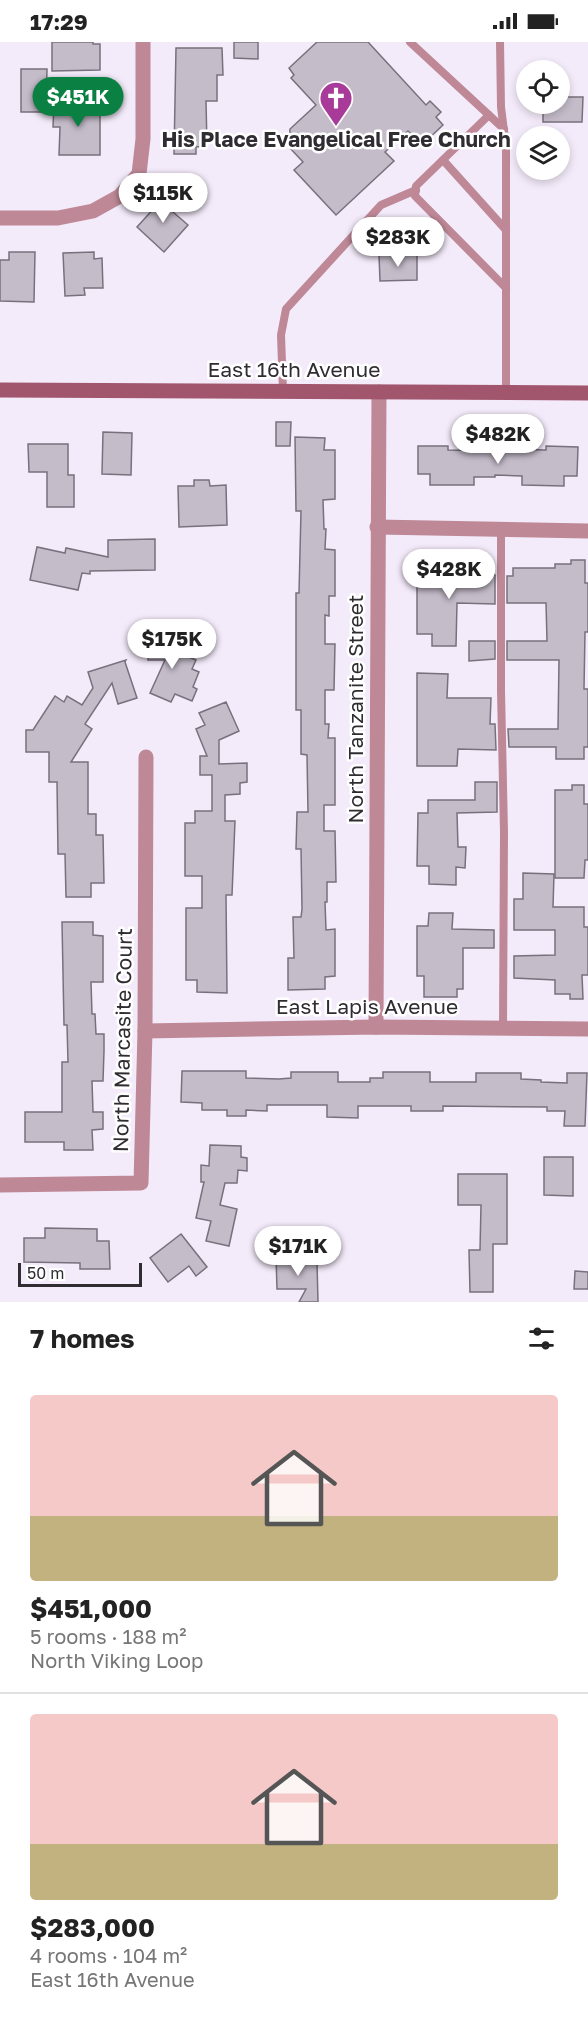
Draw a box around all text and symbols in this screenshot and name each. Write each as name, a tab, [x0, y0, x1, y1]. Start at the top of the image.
text: 17:29	[30, 8, 88, 35]
map controls	[516, 60, 570, 180]
button: locate	[516, 60, 570, 114]
pin: $451K	[36, 77, 120, 128]
church icon: His Place Evangelical Free Church	[318, 80, 354, 127]
text: $451K	[47, 84, 109, 108]
place label: His Place Evangelical Free Church	[161, 126, 511, 152]
button: layers	[516, 126, 570, 180]
pin: $115K	[121, 173, 205, 224]
text: $115K	[133, 180, 193, 204]
pin: $283K	[356, 217, 440, 268]
text: $283K	[365, 224, 431, 248]
street label: East 16th Avenue	[208, 356, 380, 382]
pin: $482K	[456, 414, 540, 465]
text: $482K	[465, 421, 531, 445]
pin: $428K	[407, 549, 491, 600]
text: $428K	[416, 556, 482, 580]
street label: North Tanzanite Street	[342, 595, 368, 823]
pin: $175K	[130, 619, 214, 670]
text: $175K	[141, 626, 203, 650]
street label: North Marcasite Court	[107, 928, 137, 1152]
street label: East Lapis Avenue	[276, 993, 458, 1019]
pin: $171K	[256, 1226, 340, 1277]
text: $171K	[268, 1233, 328, 1257]
scale bar	[18, 1260, 142, 1288]
text: 50 m	[27, 1263, 64, 1283]
icon: filters	[525, 1322, 558, 1355]
text: 7 homes	[30, 1323, 135, 1354]
icon: home	[240, 1434, 348, 1542]
text: $451,000	[30, 1593, 152, 1624]
text: 5 rooms · 188 m²	[30, 1624, 187, 1648]
text: North Viking Loop	[30, 1648, 203, 1672]
icon: home	[240, 1753, 348, 1861]
text: $283,000	[30, 1912, 155, 1943]
text: 4 rooms · 104 m²	[30, 1943, 187, 1967]
text: East 16th Avenue	[30, 1967, 195, 1991]

